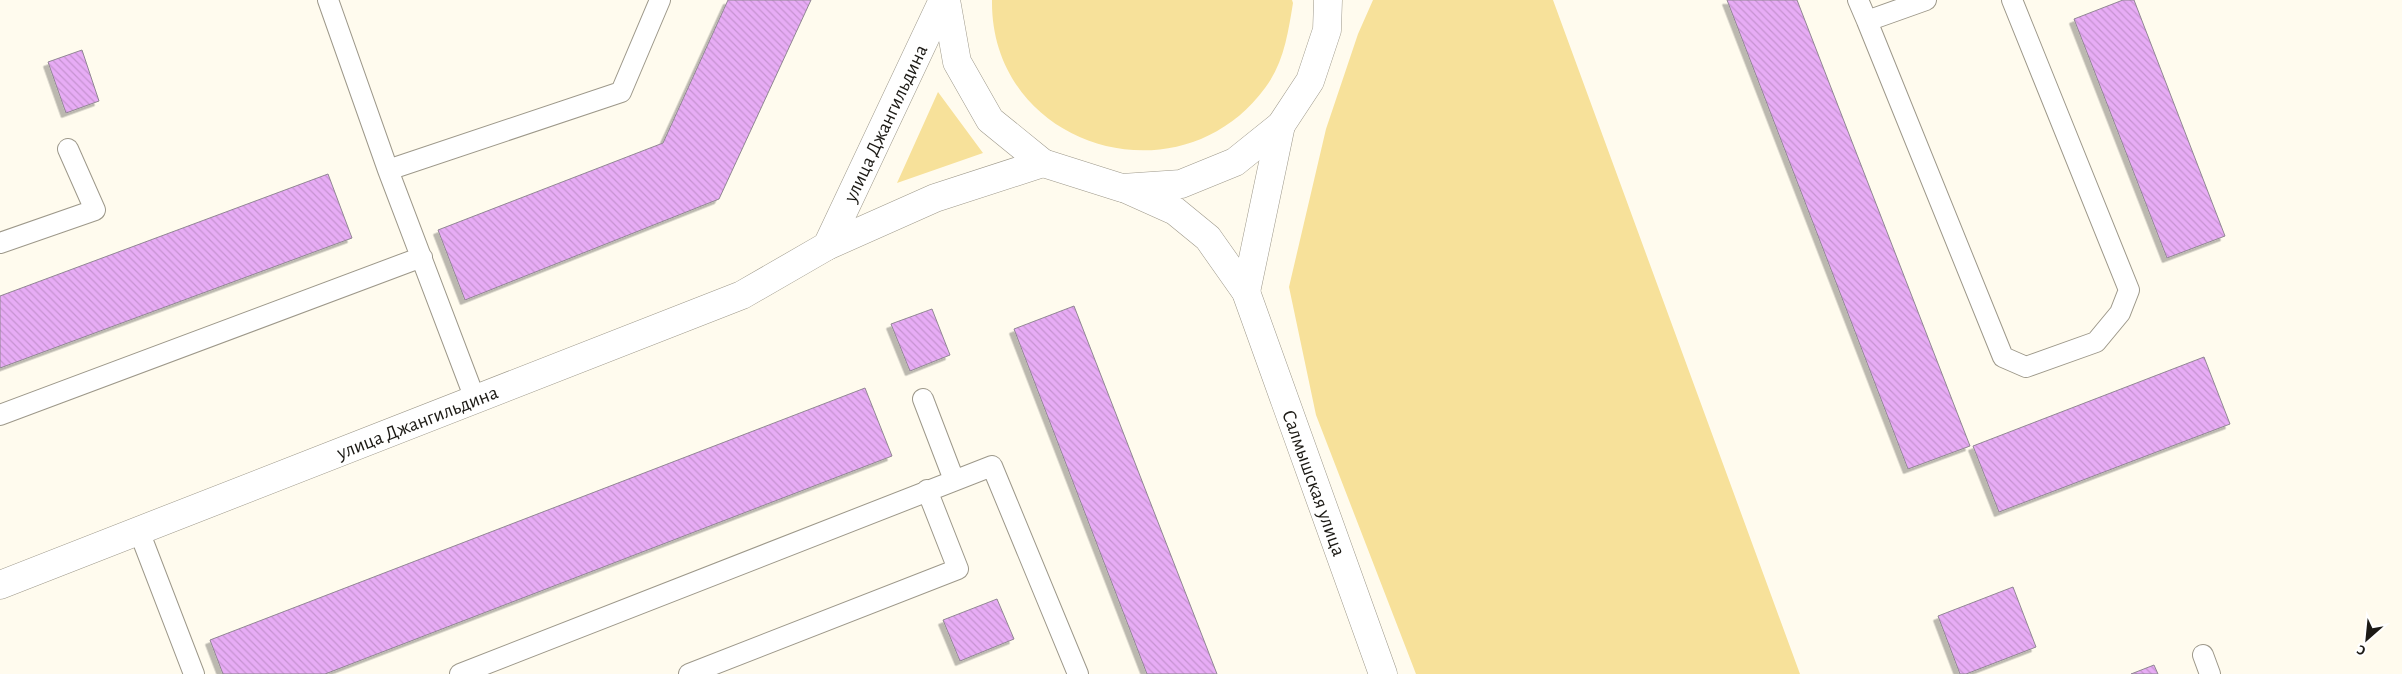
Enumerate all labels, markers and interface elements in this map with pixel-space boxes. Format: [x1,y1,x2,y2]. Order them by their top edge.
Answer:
street label: улица Джангильдина [840,42,931,206]
street label: улица Джангильдина [333,382,501,464]
street label: Салмышская улица [1278,407,1349,559]
north arrow [2342,614,2392,664]
text: С [2355,642,2368,658]

